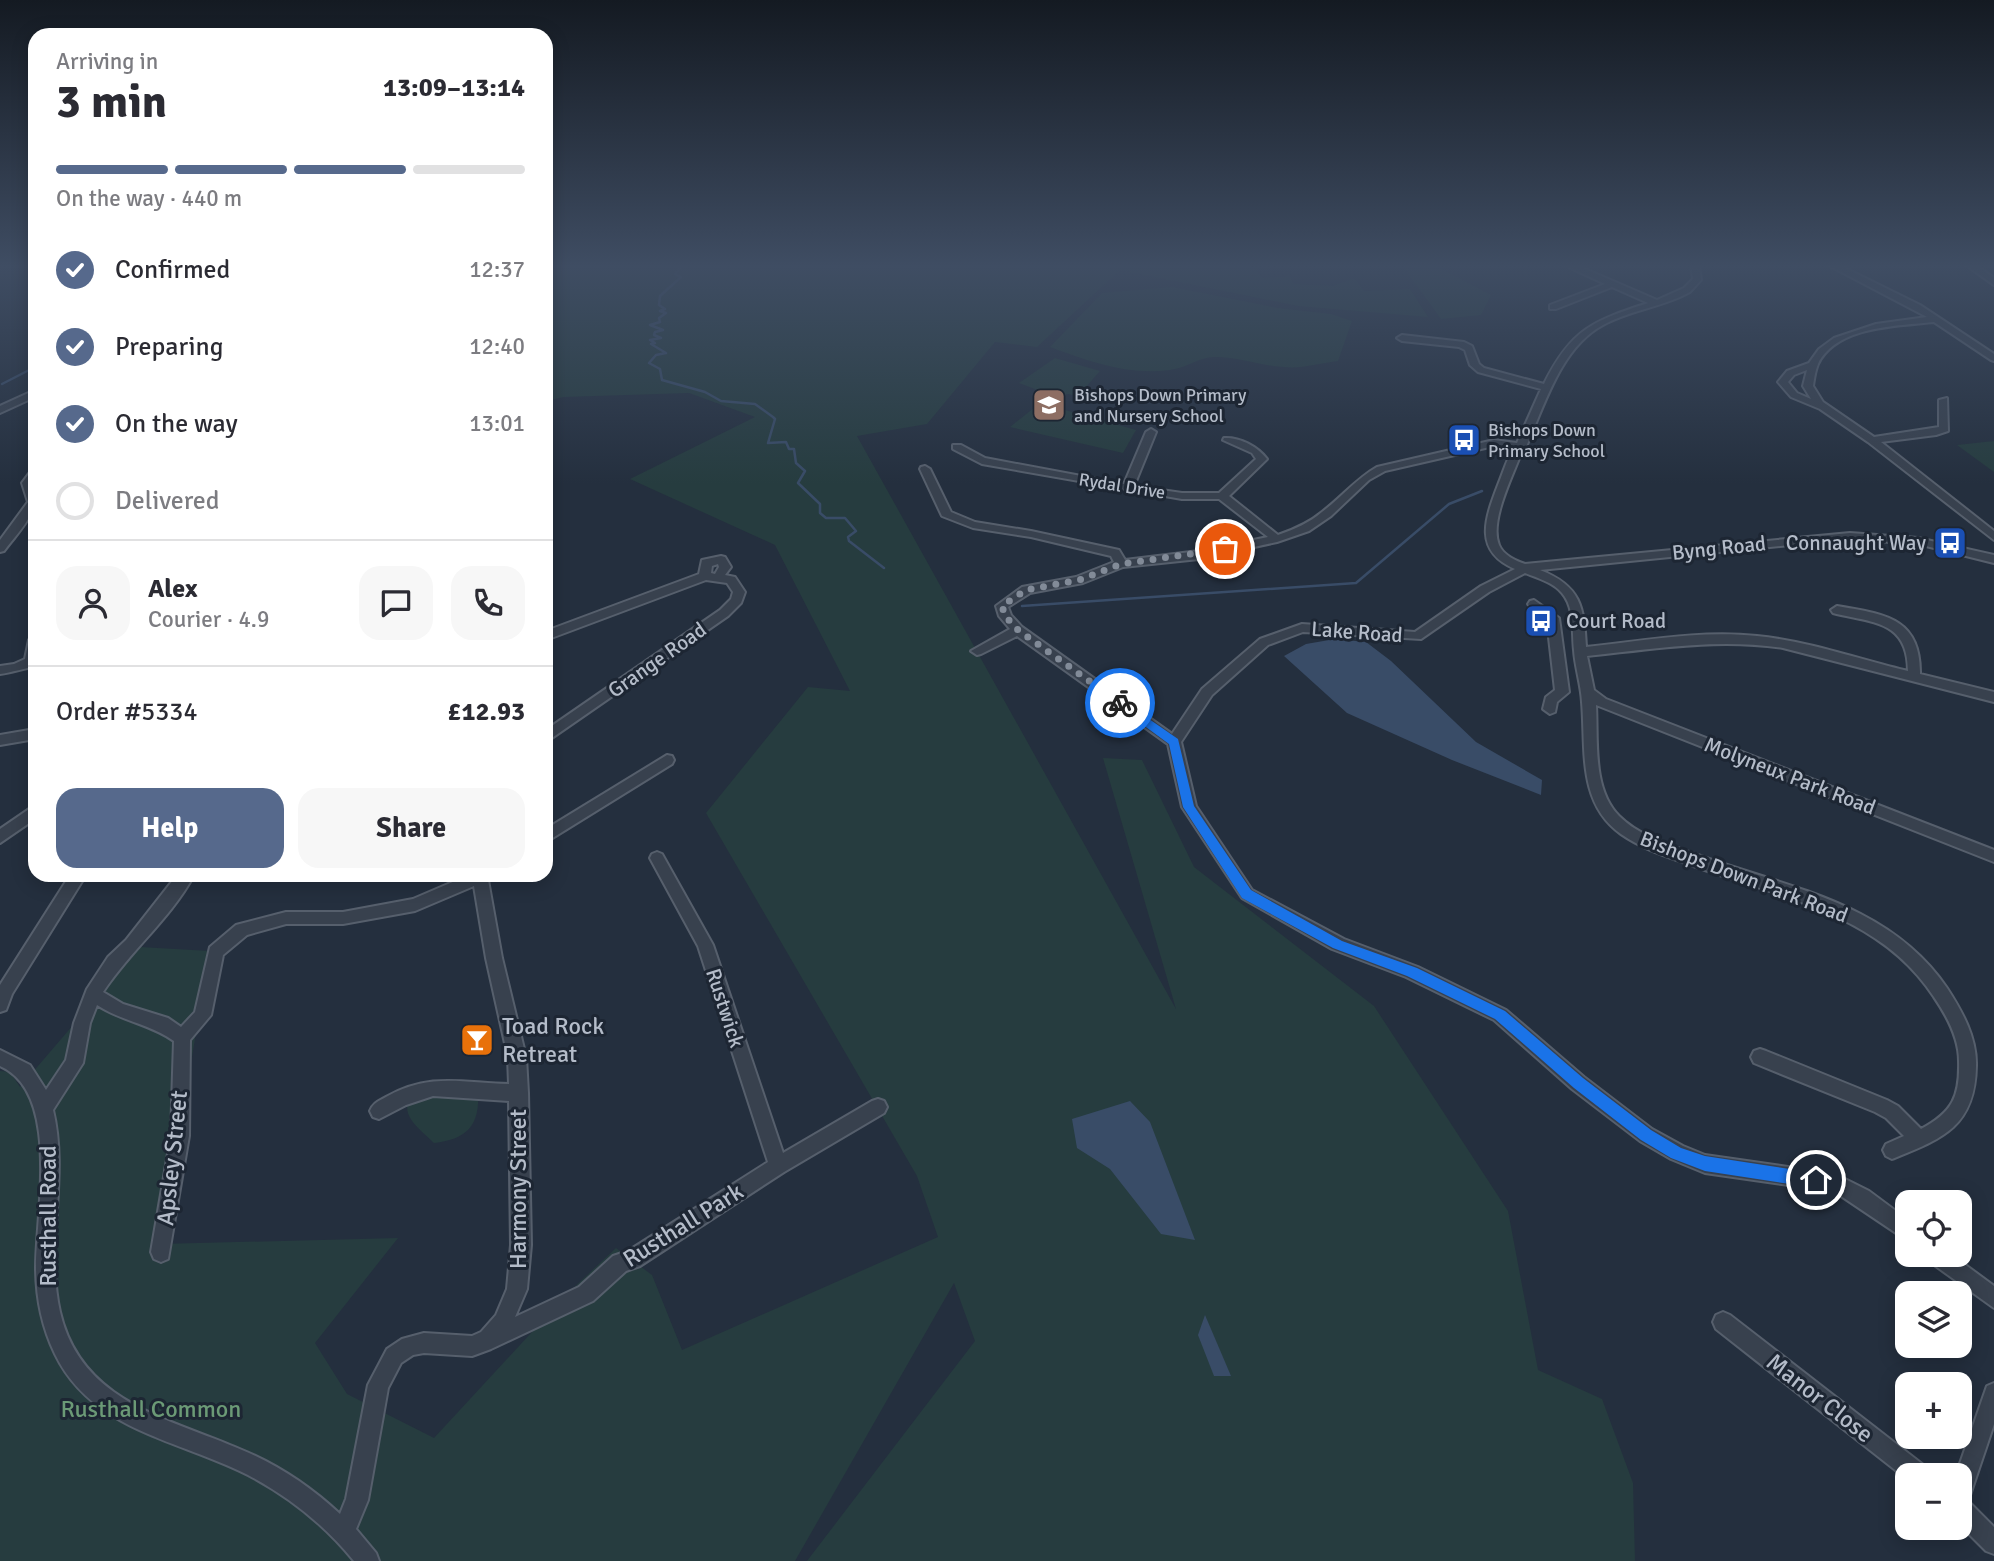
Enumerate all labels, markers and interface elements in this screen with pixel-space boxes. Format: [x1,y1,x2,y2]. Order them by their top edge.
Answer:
text: Arriving in [56,47,158,76]
text: 13:09–13:14 [383,72,525,104]
text: 3 min [56,74,167,130]
text: On the way · 440 m [56,184,242,213]
icon: check [56,251,94,289]
text: Confirmed [115,254,230,286]
text: 12:37 [469,255,525,284]
icon: check [56,328,94,366]
text: Preparing [115,331,223,363]
text: 12:40 [469,332,525,361]
place label: Bishops Down Primary and Nursery School [1074,384,1247,427]
school or university icon: Bishops Down Primary and Nursery School [1030,386,1068,424]
icon: check [56,405,94,443]
text: On the way [115,408,238,440]
text: 13:01 [469,409,525,438]
place label: Bishops Down Primary School [1488,419,1605,462]
bus stop icon: Bishops Down Primary School [1445,421,1483,459]
street label: Rydal Drive [1077,468,1167,504]
text: Delivered [115,485,220,517]
pin [1195,519,1255,579]
bus stop icon: Connaught Way [1931,524,1969,562]
icon: bag [1206,530,1244,568]
street label: Byng Road [1671,530,1767,566]
place label: Connaught Way [1786,530,1926,556]
button: person [56,566,130,640]
button: chat [359,566,433,640]
button: phone [451,566,525,640]
text: Alex [148,573,198,605]
bus stop icon: Court Road [1522,602,1560,640]
text: Courier · 4.9 [148,605,269,634]
place label: Court Road [1566,608,1666,634]
street label: Lake Road [1310,616,1404,648]
street label: Grange Road [603,617,711,703]
courier [1085,668,1155,738]
icon: bike [1101,684,1139,722]
text: Order #5334 [56,696,197,728]
text: £12.93 [447,696,525,728]
street label: Molyneux Park Road [1701,731,1879,821]
button: Help [56,788,284,868]
button: Share [298,788,525,868]
street label: Bishops Down Park Road [1636,825,1852,929]
street label: Rustwick [700,965,750,1051]
place label: Toad Rock Retreat [502,1011,604,1069]
bar icon: Toad Rock Retreat [458,1021,496,1059]
street label: Apsley Street [150,1089,194,1227]
street label: Harmony Street [503,1109,533,1269]
street label: Rusthall Road [33,1145,63,1287]
pin [1786,1150,1846,1210]
icon: home [1797,1161,1835,1199]
street label: Rusthall Park [617,1176,749,1274]
map controls [1895,1190,1972,1540]
button: locate [1895,1190,1972,1267]
button: layers [1895,1281,1972,1358]
street label: Manor Close [1761,1347,1879,1449]
button: + [1895,1372,1972,1449]
park label: Rusthall Common [61,1394,241,1424]
button: − [1895,1463,1972,1540]

